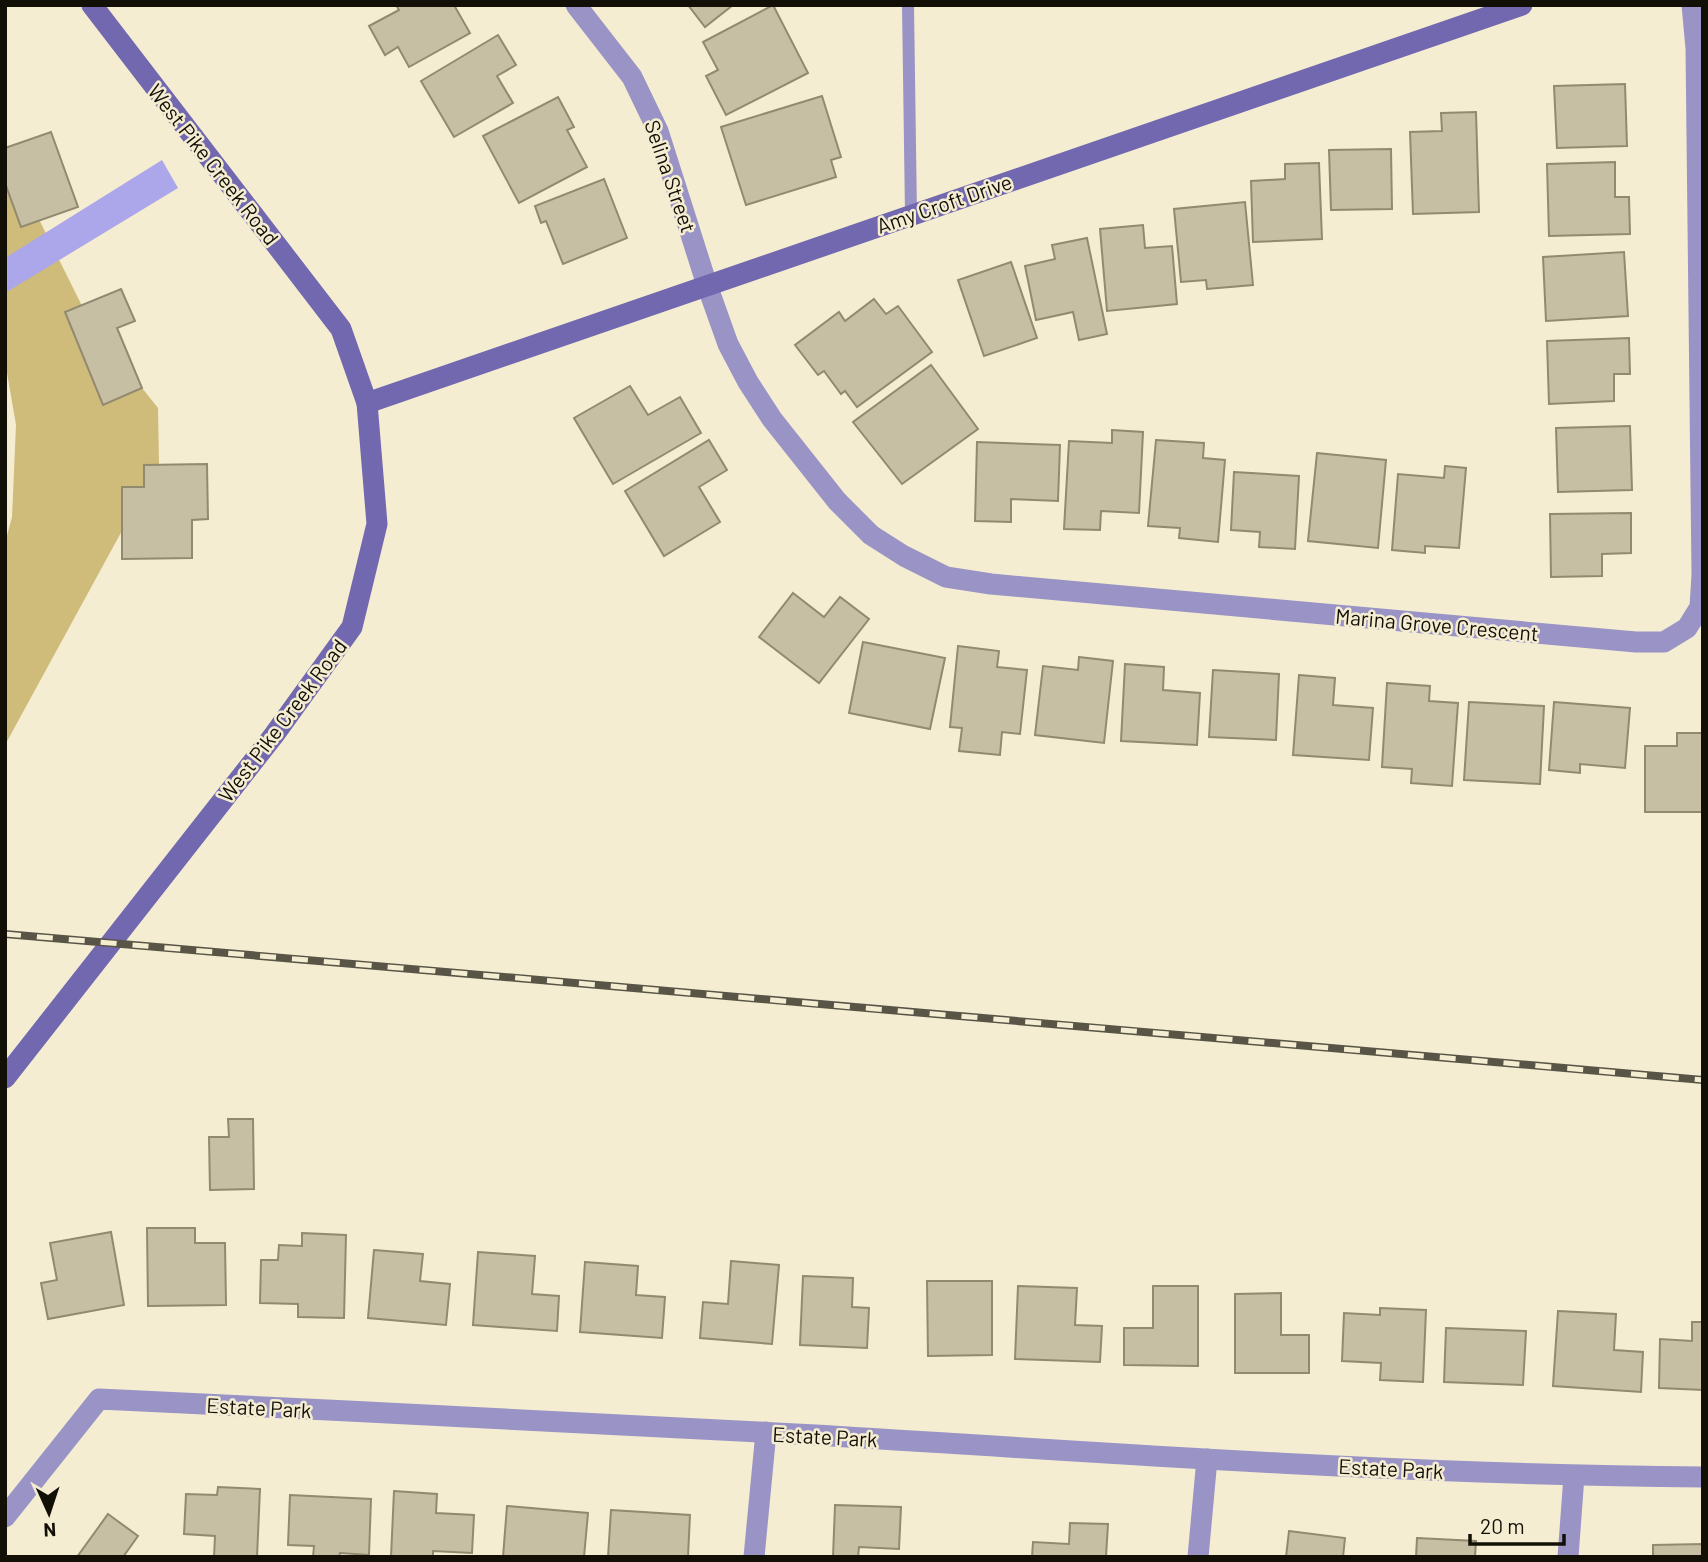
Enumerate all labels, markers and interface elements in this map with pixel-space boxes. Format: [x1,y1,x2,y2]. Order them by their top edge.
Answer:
street label: West Pike Creek Road [143,79,285,249]
street label: Selina Street [640,117,702,235]
street label: Amy Croft Drive [873,168,1015,238]
street label: Marina Grove Crescent [1334,603,1540,645]
street label: West Pike Creek Road [213,634,351,806]
street label: Estate Park [206,1392,312,1422]
street label: Estate Park [772,1421,878,1451]
street label: Estate Park [1338,1453,1444,1483]
north arrow [14,1478,84,1548]
scale bar [1470,1502,1564,1546]
text: 20 m [1480,1513,1525,1538]
text: N [43,1519,57,1542]

